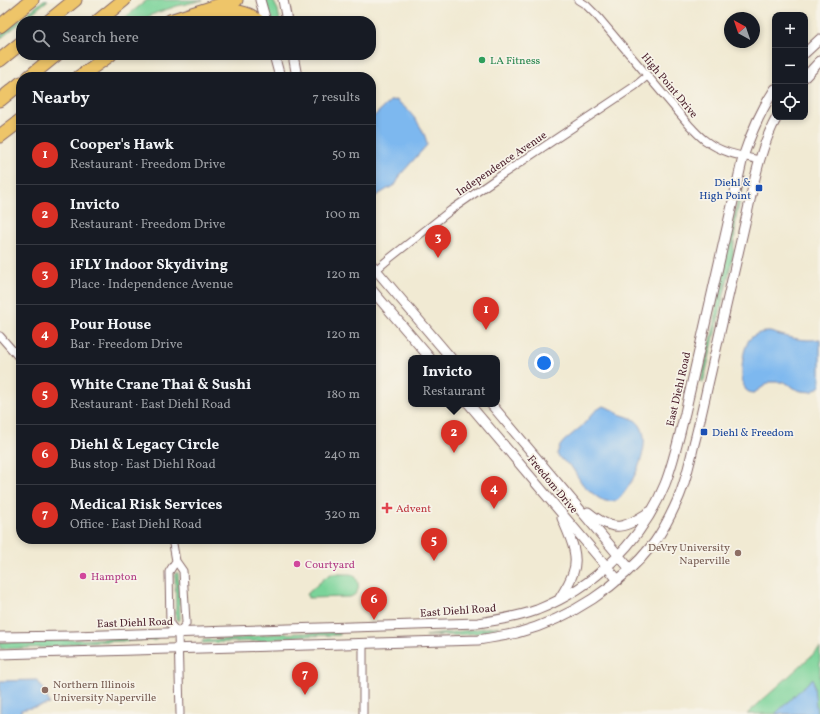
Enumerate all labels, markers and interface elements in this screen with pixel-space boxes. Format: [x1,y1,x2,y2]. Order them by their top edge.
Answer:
north arrow [724,12,760,48]
map controls [772,12,808,120]
button: + [772,12,808,48]
search box [16,16,376,60]
icon: search [30,27,52,49]
text: Search here [62,28,139,49]
button: − [772,48,808,84]
street label: High Point Drive [637,50,701,122]
place label: LA Fitness [490,54,541,69]
marker: LA Fitness [477,55,487,65]
button: locate [772,84,808,120]
text: Nearby [32,87,90,110]
text: 7 results [313,89,360,107]
street label: Independence Avenue [454,128,550,200]
text: Cooper's Hawk [70,135,174,156]
text: 1 [42,146,48,164]
text: 50 m [332,146,360,164]
text: Restaurant · Freedom Drive [70,156,226,174]
place label: Diehl & High Point [699,176,751,204]
marker: Diehl & High Point [754,183,764,193]
text: Invicto [70,195,120,216]
text: 2 [42,206,48,224]
text: 100 m [325,206,360,224]
text: Restaurant · Freedom Drive [70,216,226,234]
pin: 3 [425,225,451,258]
text: iFLY Indoor Skydiving [70,255,228,276]
text: 3 [42,266,48,284]
text: 120 m [326,266,360,284]
text: Place · Independence Avenue [70,276,233,294]
pin: 1 [473,297,499,330]
text: Pour House [70,315,151,336]
text: 4 [41,326,49,344]
text: 120 m [326,326,360,344]
text: Bar · Freedom Drive [70,336,183,354]
street label: East Diehl Road [664,350,695,428]
your location [534,353,554,373]
popup [408,355,500,407]
text: Invicto [423,362,472,383]
text: White Crane Thai & Sushi [70,375,251,396]
text: Restaurant [423,383,485,401]
text: 5 [42,386,48,404]
text: 180 m [326,386,360,404]
text: Restaurant · East Diehl Road [70,396,231,414]
pin: 2 [441,420,467,453]
place label: Diehl & Freedom [712,426,794,441]
marker: Diehl & Freedom [699,427,709,437]
text: Diehl & Legacy Circle [70,435,219,456]
text: 6 [41,446,49,464]
text: 240 m [324,446,360,464]
street label: Freedom Drive [523,453,581,517]
text: Bus stop · East Diehl Road [70,456,216,474]
pin: 4 [481,476,507,509]
text: Medical Risk Services [70,495,222,516]
marker: Advent [381,502,393,514]
place label: Advent [396,502,431,517]
text: 7 [42,506,48,524]
text: 320 m [325,506,360,524]
text: Office · East Diehl Road [70,516,202,534]
pin: 5 [421,528,447,561]
place label: DeVry University Naperville [648,541,730,569]
marker: DeVry University Naperville [733,548,743,558]
place label: Courtyard [305,558,355,573]
marker: Courtyard [292,559,302,569]
place label: Hampton [91,570,137,585]
marker: Hampton [78,571,88,581]
pin: 6 [361,587,387,620]
street label: East Diehl Road [420,601,497,622]
street label: East Diehl Road [97,615,173,632]
pin: 7 [292,662,318,695]
place label: Northern Illinois University Naperville [53,678,156,706]
marker: Northern Illinois University Naperville [40,685,50,695]

